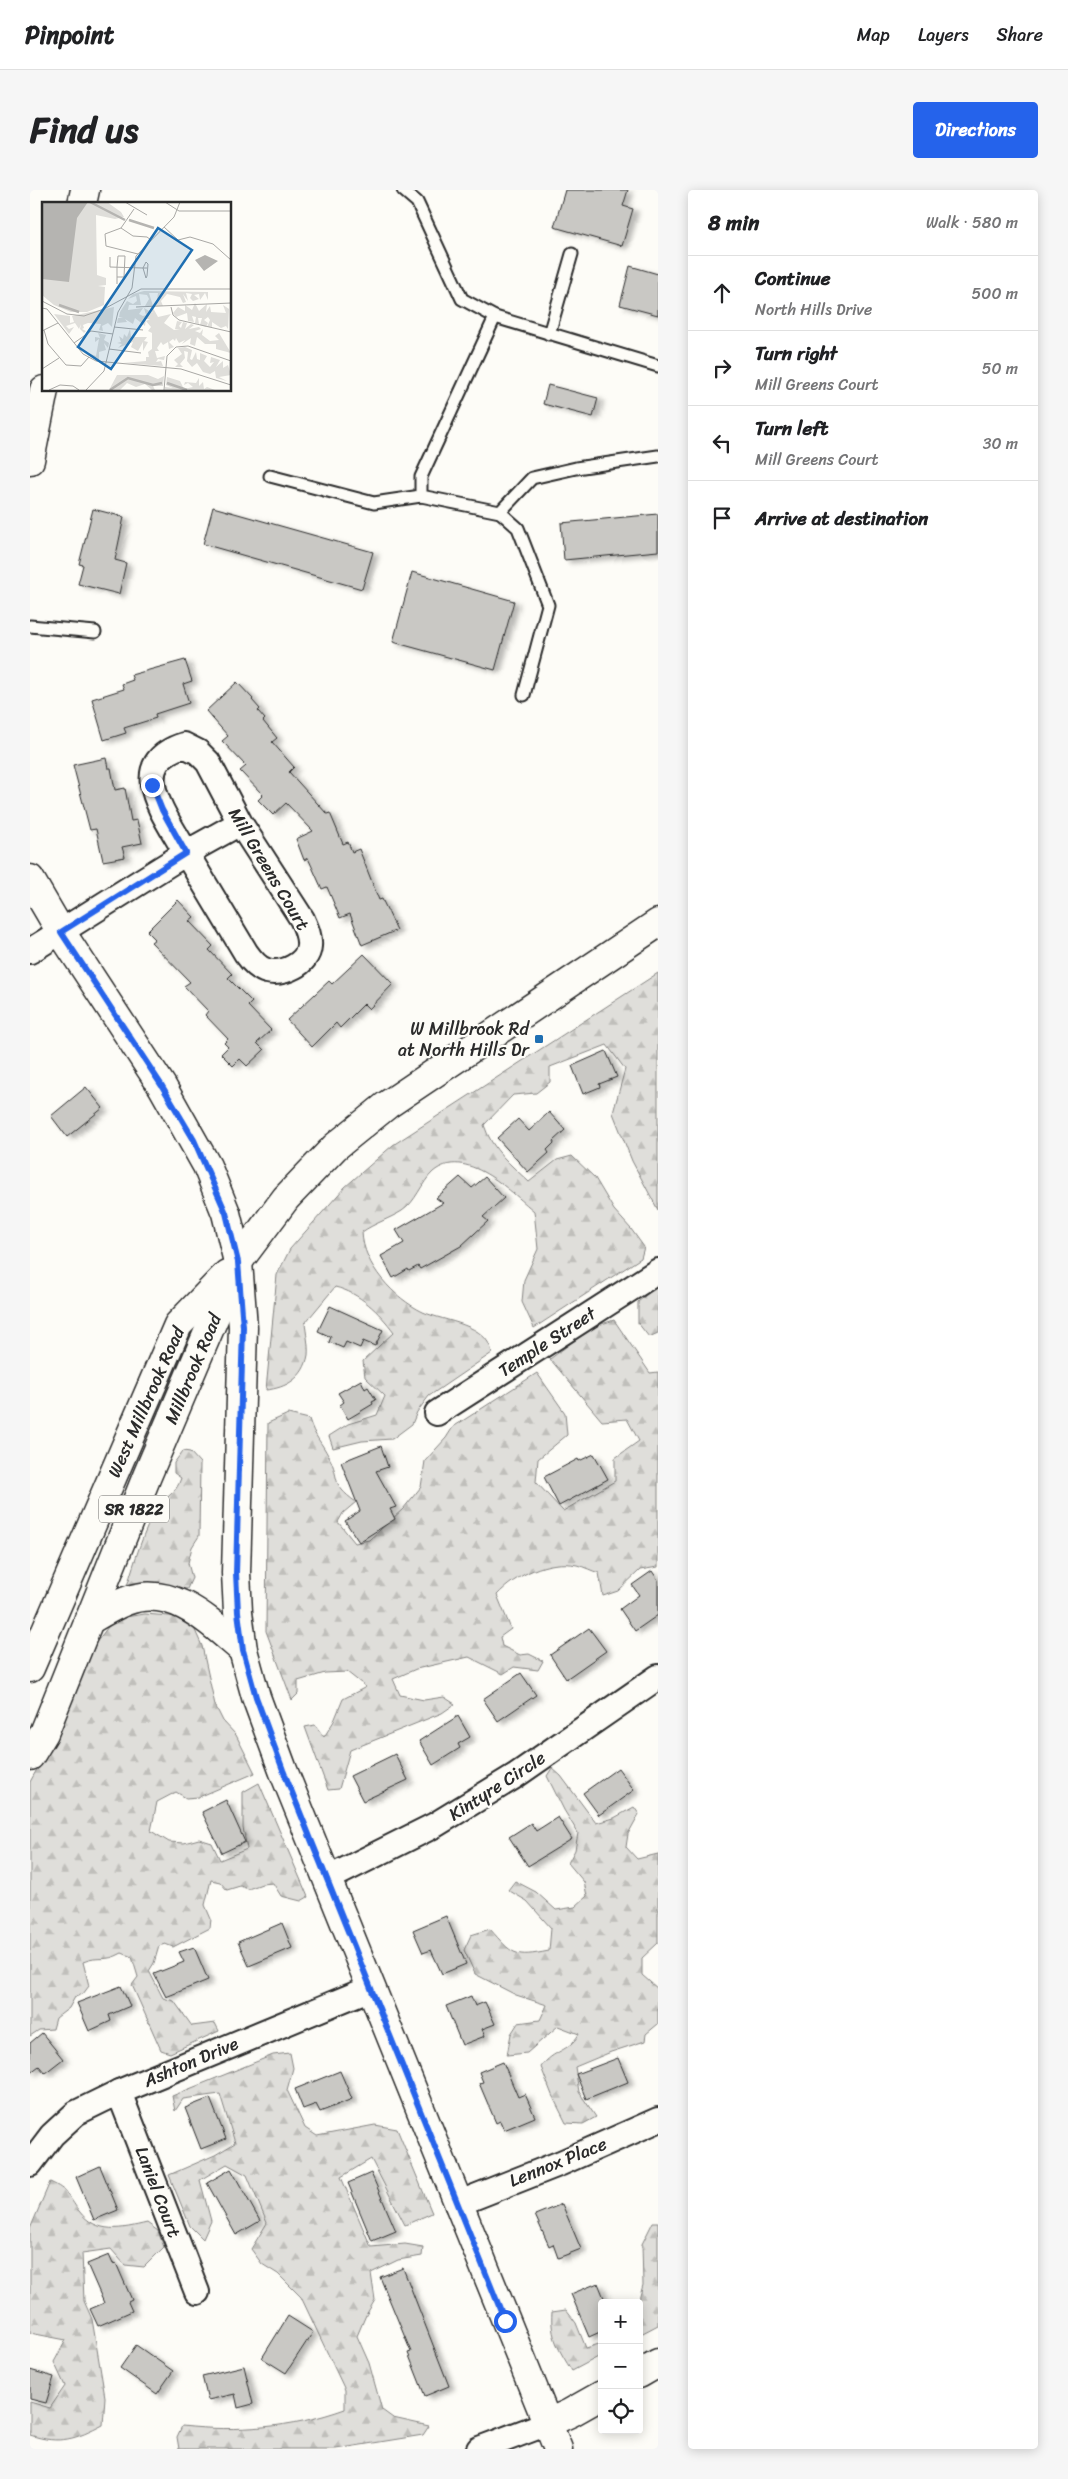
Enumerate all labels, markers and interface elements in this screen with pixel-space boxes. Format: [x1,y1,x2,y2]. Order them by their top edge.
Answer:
text: Pinpoint [25,14,114,56]
text: Map [857,19,890,51]
text: Layers [918,19,969,51]
text: Share [997,19,1043,51]
text: Find us [30,99,138,161]
button: Directions [913,102,1038,158]
inset map [42,202,231,391]
text: 8 min [708,204,759,242]
text: Walk · 580 m [926,208,1018,237]
text: Continue [755,262,831,295]
icon: ahead [708,279,736,307]
text: 500 m [972,279,1018,308]
text: North Hills Drive [755,295,872,324]
text: Turn right [755,337,837,370]
icon: right [708,354,736,382]
text: 50 m [982,354,1018,383]
text: Mill Greens Court [755,370,879,399]
text: Turn left [755,412,828,445]
icon: left [708,429,736,457]
text: 30 m [983,429,1018,458]
text: Mill Greens Court [755,445,879,474]
text: Arrive at destination [755,502,928,535]
icon: arrive [708,504,736,532]
route end [141,774,164,797]
street label: Mill Greens Court [219,801,319,937]
place label: W Millbrook Rd at North Hills Dr [398,1013,531,1066]
marker: W Millbrook Rd at North Hills Dr [533,1033,545,1045]
street label: Temple Street [491,1298,603,1386]
street label: Millbrook Road [155,1307,231,1429]
street label: West Millbrook Road [98,1320,194,1483]
road number: SR 1822 [99,1496,169,1522]
street label: Kintyre Circle [442,1742,552,1830]
street label: Ashton Drive [138,2028,244,2097]
street label: Lennox Place [504,2128,612,2196]
street label: Laniel Court [126,2142,190,2243]
map controls [598,2299,643,2434]
button: + [598,2299,643,2344]
route start [494,2310,517,2333]
button: − [598,2344,643,2389]
button: locate [598,2389,643,2434]

